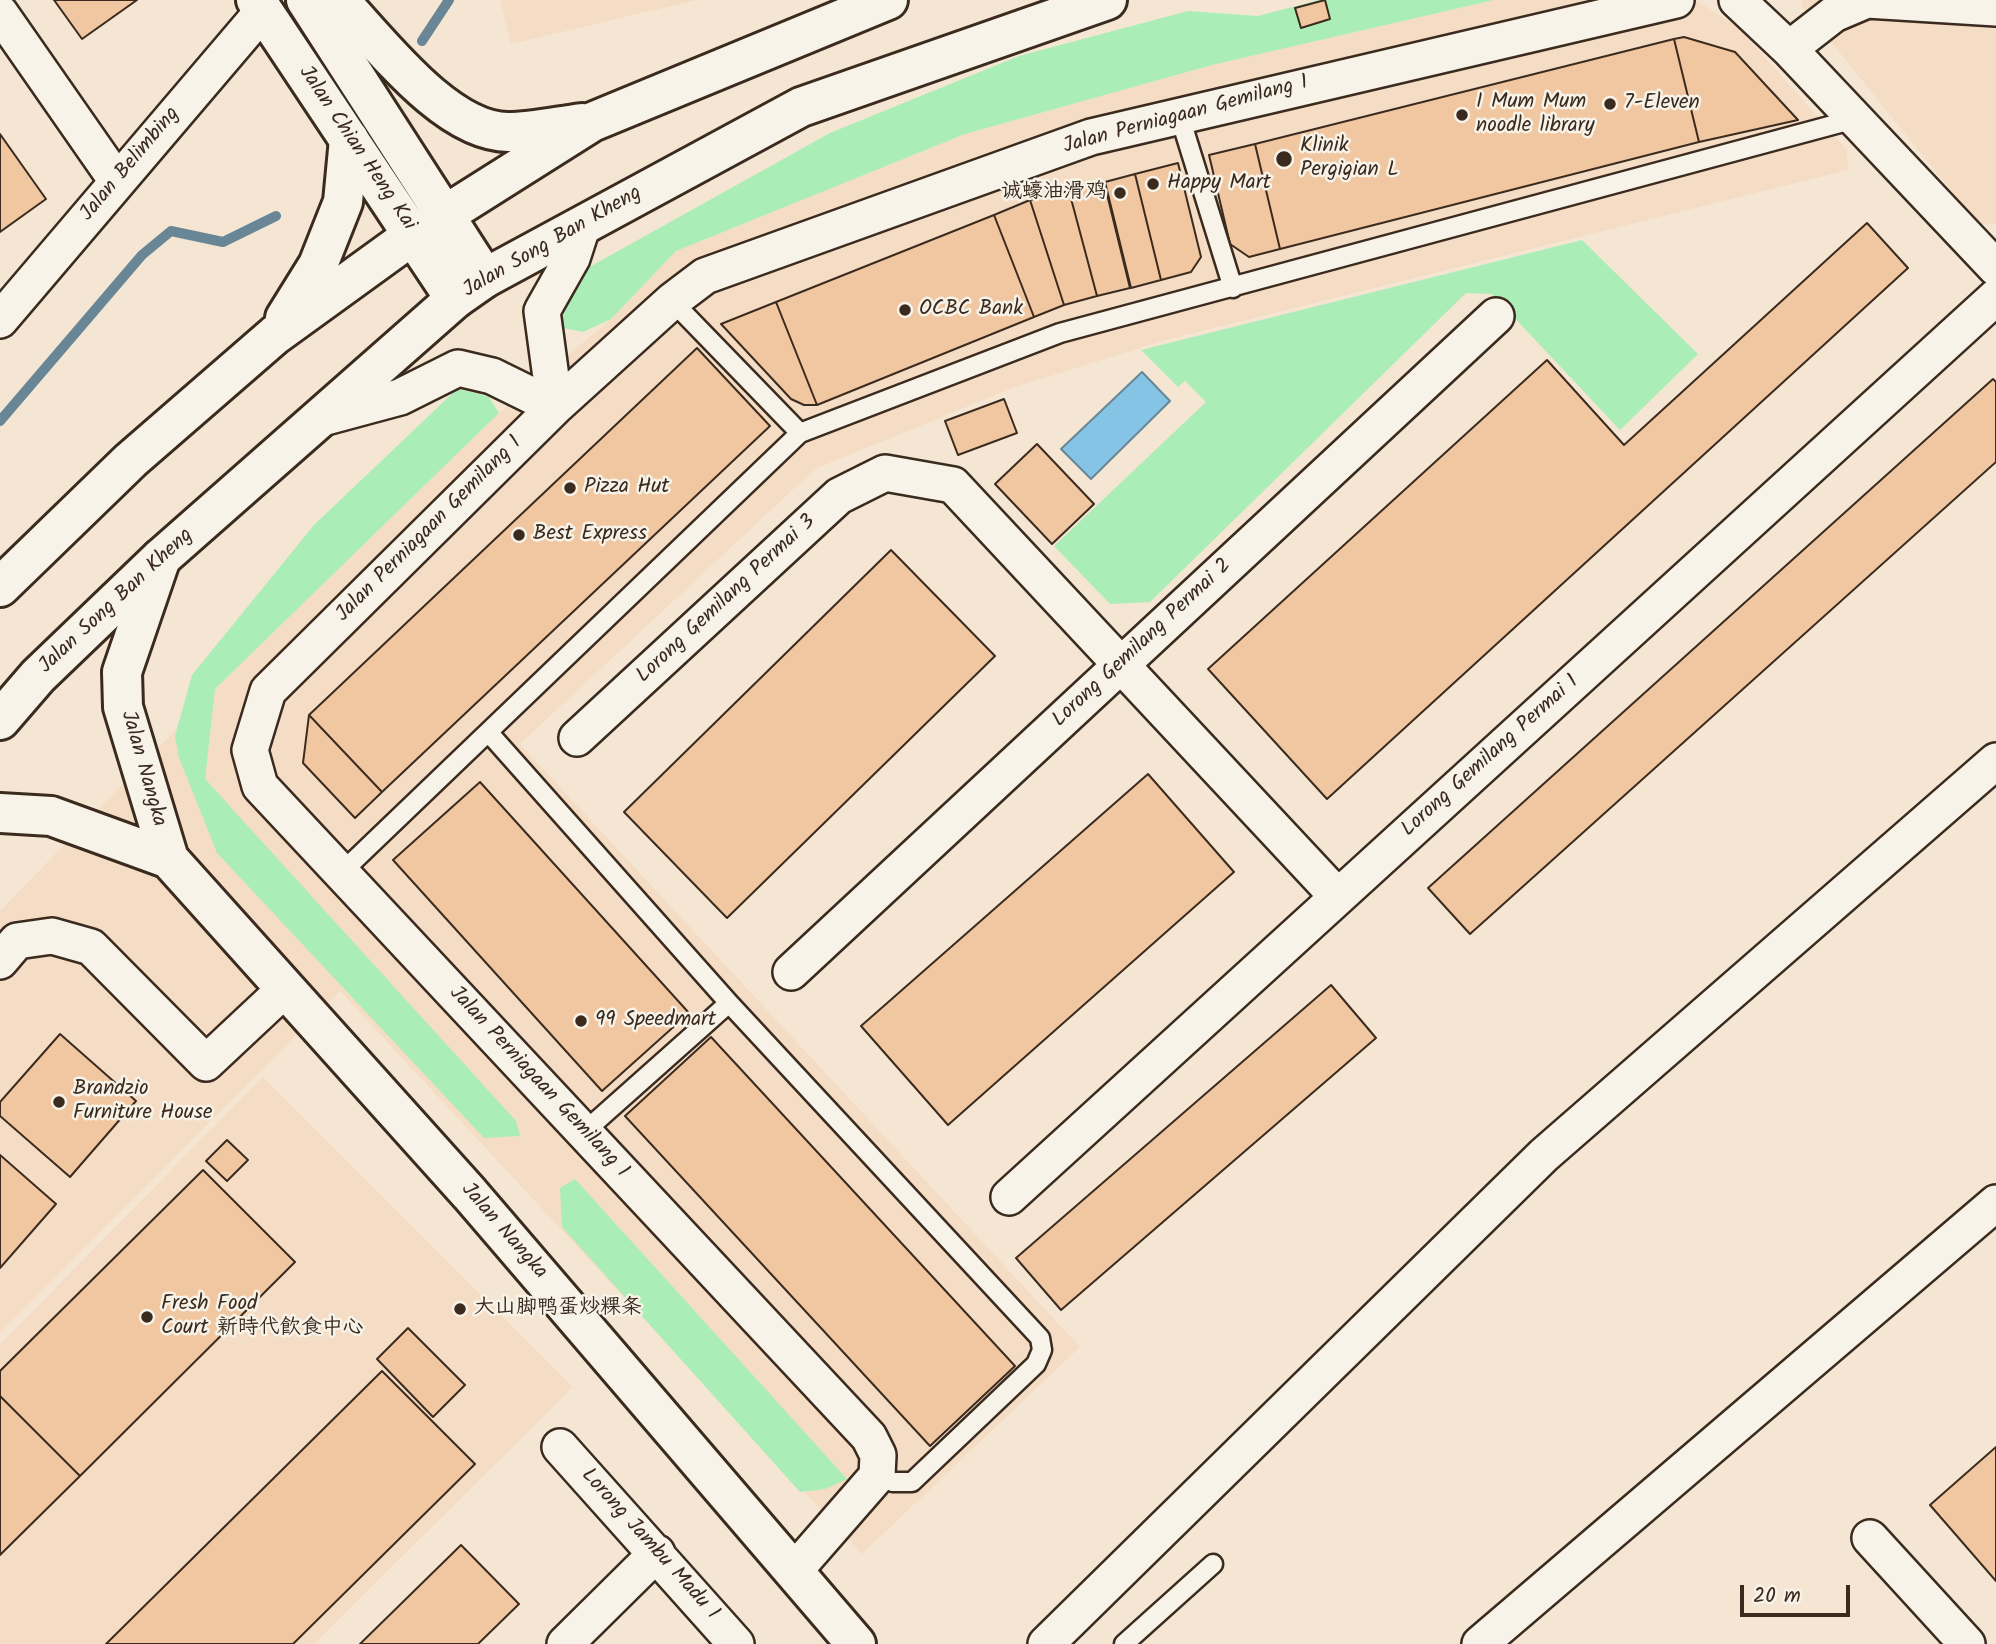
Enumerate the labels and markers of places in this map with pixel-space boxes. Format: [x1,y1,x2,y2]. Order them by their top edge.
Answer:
place label: I Mum Mum noodle library [1476,90,1594,140]
place label: 7-Eleven [1624,91,1700,117]
marker: 7-Eleven [1602,96,1618,112]
marker: I Mum Mum noodle library [1454,107,1470,123]
place label: Klinik Pergigian L [1300,134,1399,184]
marker: Klinik Pergigian L [1274,149,1294,169]
place label: Happy Mart [1167,171,1271,197]
marker: Happy Mart [1145,176,1161,192]
place label: 诚蠔油滑鸡 [1001,180,1106,206]
marker: 诚蠔油滑鸡 [1112,185,1128,201]
place label: OCBC Bank [919,297,1023,323]
marker: OCBC Bank [897,302,913,318]
place label: Pizza Hut [584,475,669,501]
marker: Pizza Hut [562,480,578,496]
place label: Best Express [533,522,647,548]
marker: Best Express [511,527,527,543]
place label: 99 Speedmart [595,1008,716,1034]
marker: 99 Speedmart [573,1013,589,1029]
place label: Brandzio Furniture House [73,1077,212,1127]
marker: Brandzio Furniture House [51,1094,67,1110]
place label: Fresh Food Court 新時代飲食中心 [161,1292,364,1342]
place label: 大山脚鸭蛋炒粿条 [474,1296,642,1322]
marker: 大山脚鸭蛋炒粿条 [452,1301,468,1317]
marker: Fresh Food Court 新時代飲食中心 [139,1309,155,1325]

